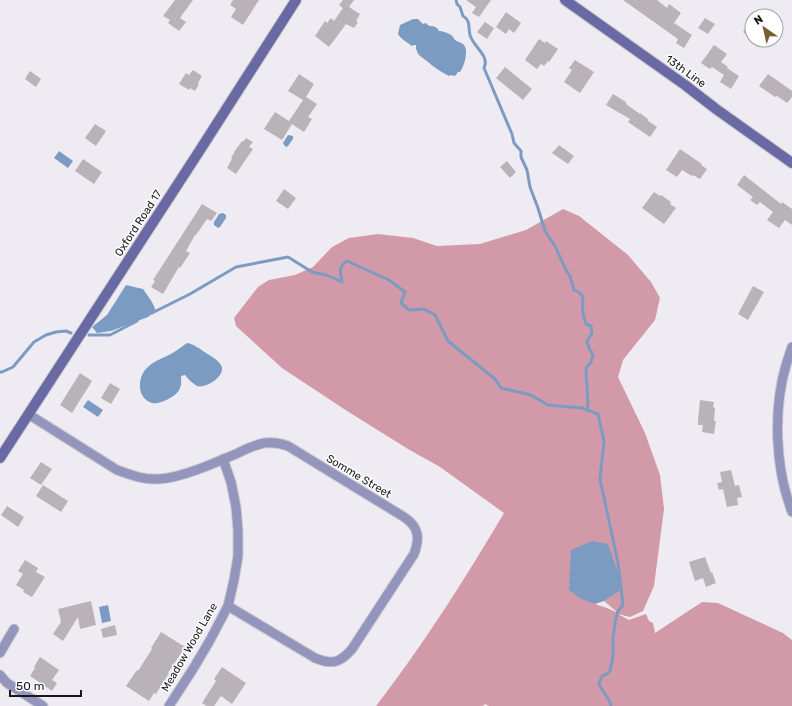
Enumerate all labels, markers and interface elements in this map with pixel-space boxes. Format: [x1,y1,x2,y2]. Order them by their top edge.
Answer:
north arrow [744,8,784,48]
text: N [752,12,766,28]
street label: 13th Line [663,52,708,90]
street label: Oxford Road 17 [112,187,165,259]
street label: Somme Street [324,452,394,501]
street label: Meadow Wood Lane [159,601,220,694]
scale bar [10,672,81,698]
text: 50 m [16,679,44,693]

